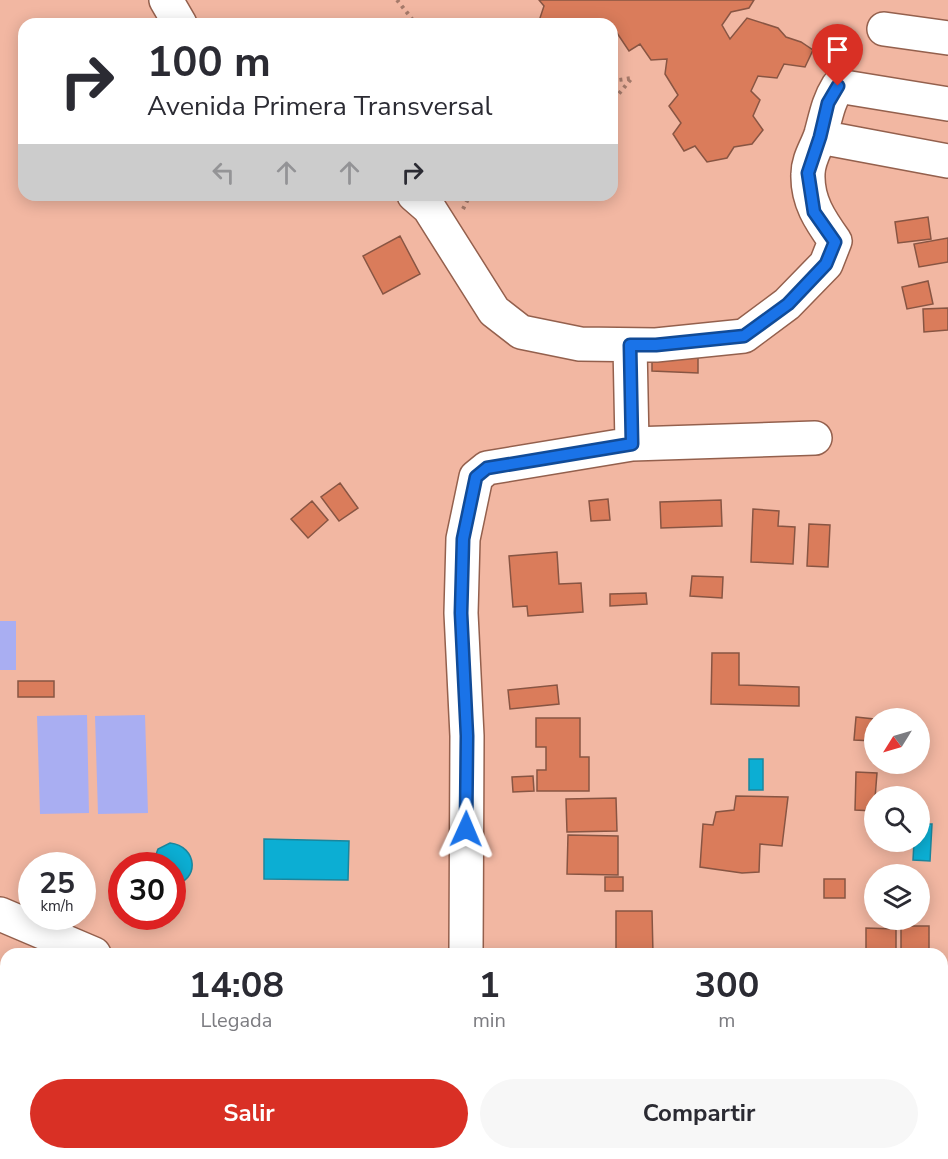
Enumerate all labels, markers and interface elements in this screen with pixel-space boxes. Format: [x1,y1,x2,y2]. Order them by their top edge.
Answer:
pin [812,24,863,86]
icon: arrive [821,33,854,66]
text: 100 m [147,34,271,91]
icon: right [48,42,126,120]
text: Avenida Primera Transversal [147,88,493,125]
icon: left [207,156,240,189]
icon: ahead [270,156,303,189]
icon: ahead [333,156,366,189]
icon: right [396,156,429,189]
north arrow [864,708,930,774]
map controls [864,708,930,930]
button: search [864,786,930,852]
position arrow [434,797,498,861]
speed limit sign: 30 [108,852,186,930]
text: 25 [39,863,75,904]
button: layers [864,864,930,930]
text: km/h [40,896,74,916]
text: 14:08 [189,961,284,1010]
text: 1 [478,961,500,1010]
text: 300 [694,961,759,1010]
text: Llegada [200,1007,272,1034]
text: min [473,1007,506,1034]
text: m [718,1007,735,1034]
button: Salir [30,1079,468,1148]
button: Compartir [480,1079,918,1148]

